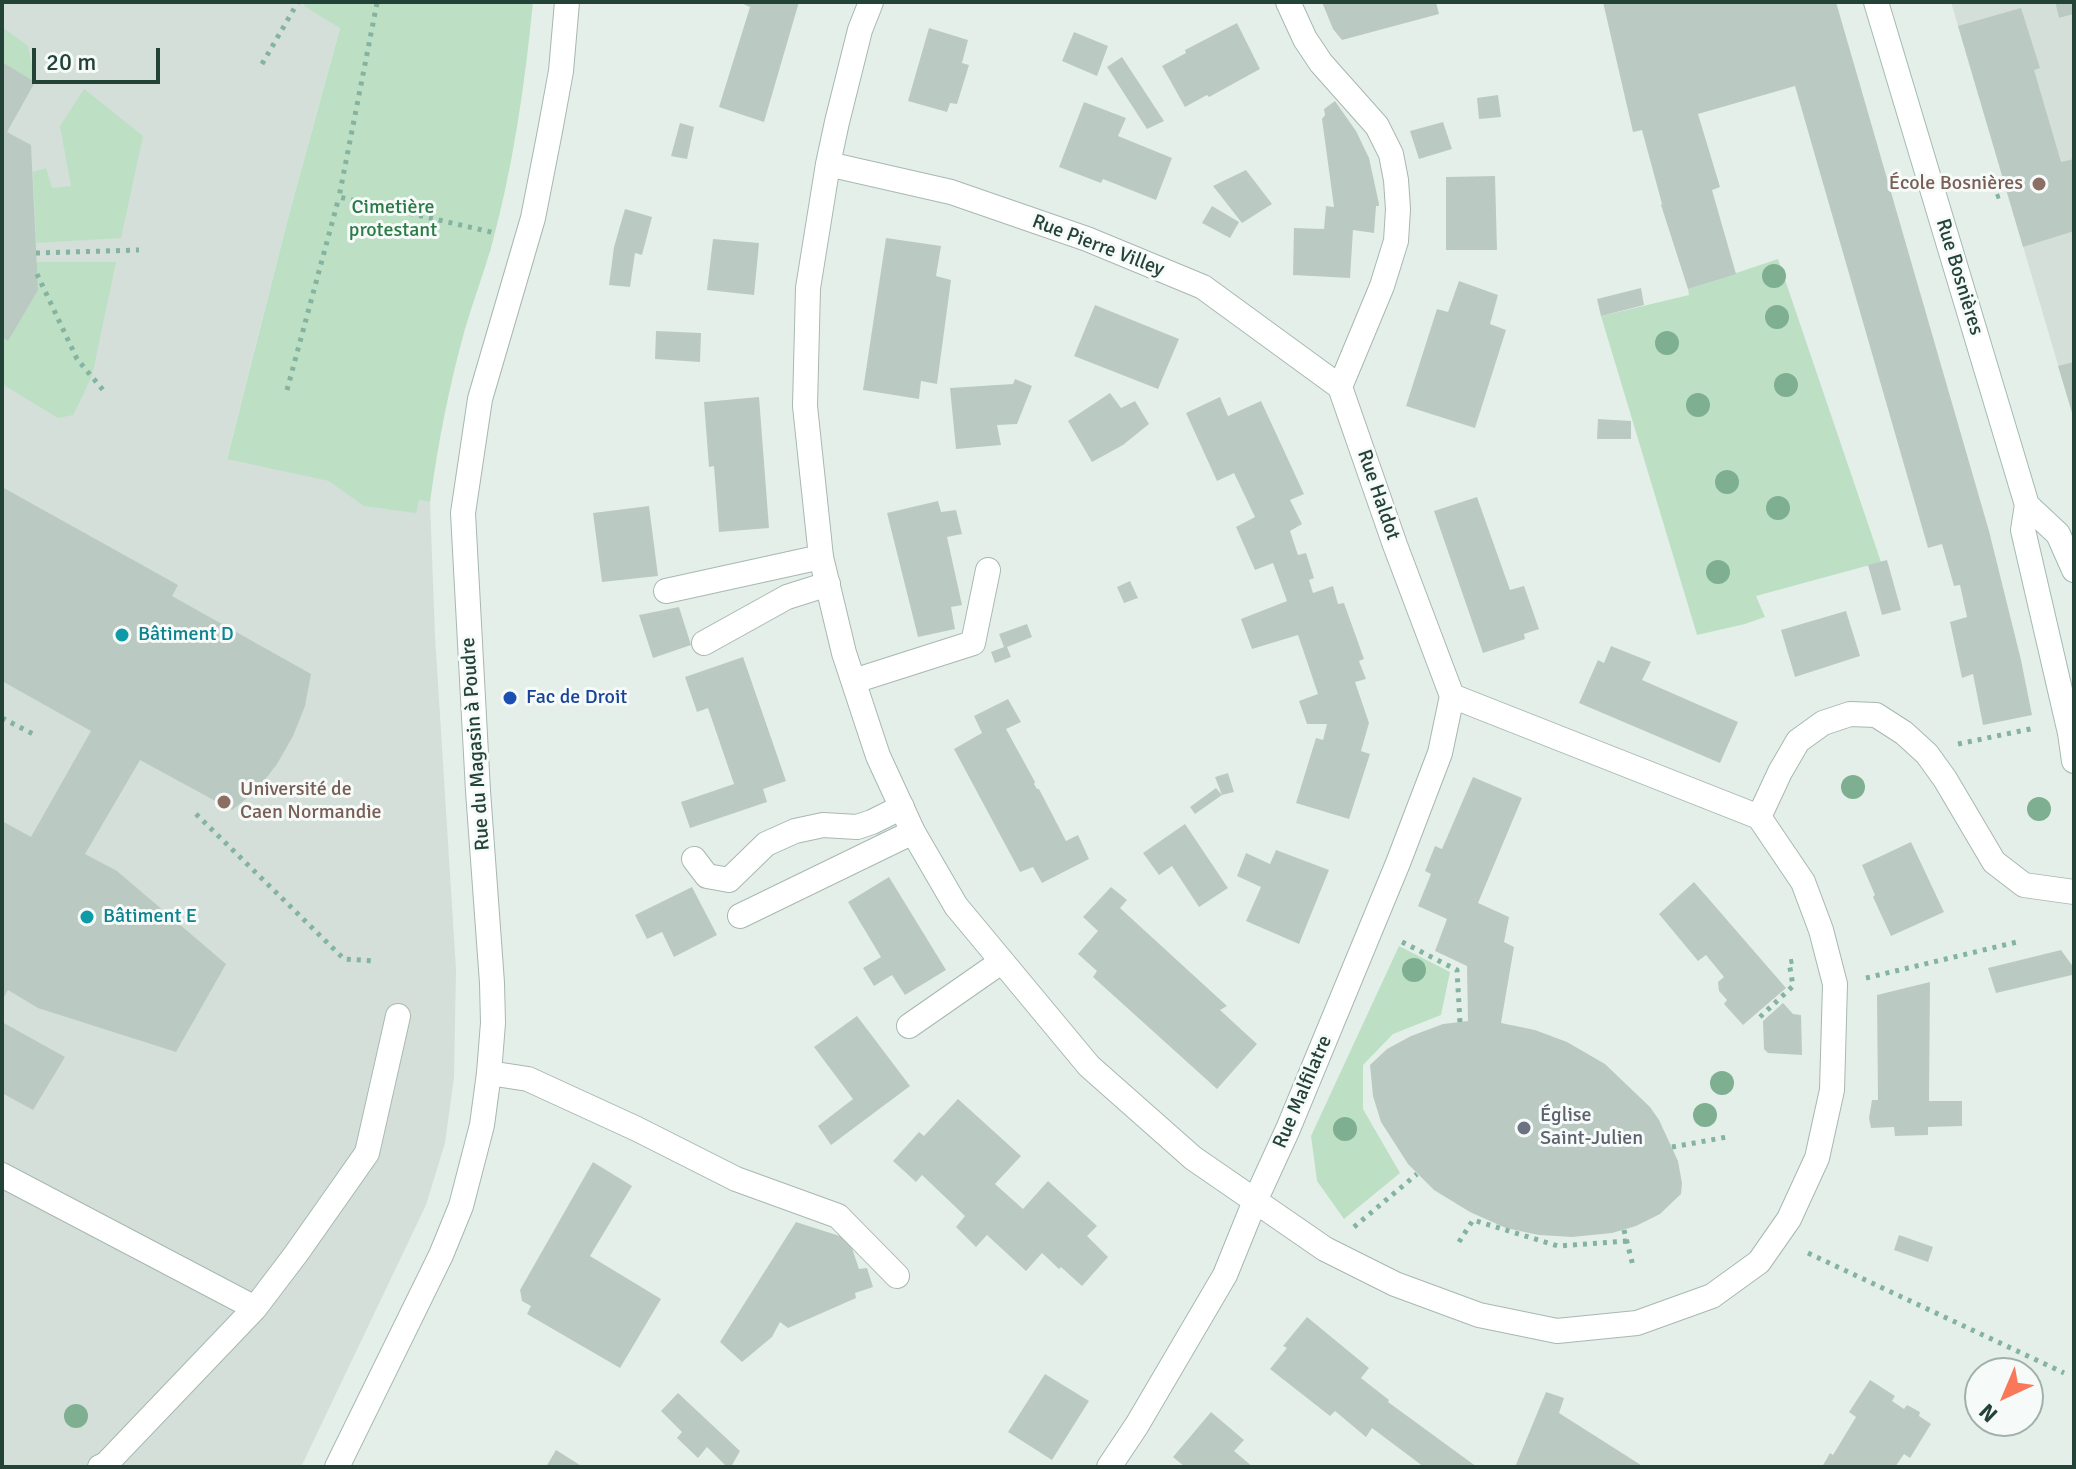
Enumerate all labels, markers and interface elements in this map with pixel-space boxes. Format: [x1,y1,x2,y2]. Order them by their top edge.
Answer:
scale bar [36,32,164,82]
text: 20 m [46,47,96,77]
place label: École Bosnières [1889,172,2023,196]
marker: École Bosnières [2030,175,2048,193]
park label: Cimetière protestant [349,196,437,243]
street label: Rue Pierre Villey [1028,210,1168,282]
street label: Rue Bosnières [1930,216,1988,338]
street label: Rue Haldot [1351,447,1405,543]
place label: Bâtiment D [138,623,234,647]
marker: Bâtiment D [113,626,131,644]
street label: Rue du Magasin à Poudre [457,637,495,851]
place label: Fac de Droit [526,686,627,710]
marker: Fac de Droit [501,689,519,707]
place label: Université de Caen Normandie [240,778,382,825]
marker: Université de Caen Normandie [215,793,233,811]
place label: Bâtiment E [103,905,197,929]
marker: Bâtiment E [78,908,96,926]
street label: Rue Malfilatre [1268,1032,1338,1152]
place label: Église Saint-Julien [1540,1104,1643,1151]
marker: Église Saint-Julien [1515,1119,1533,1137]
north arrow [1964,1357,2044,1437]
text: N [1973,1398,2003,1428]

